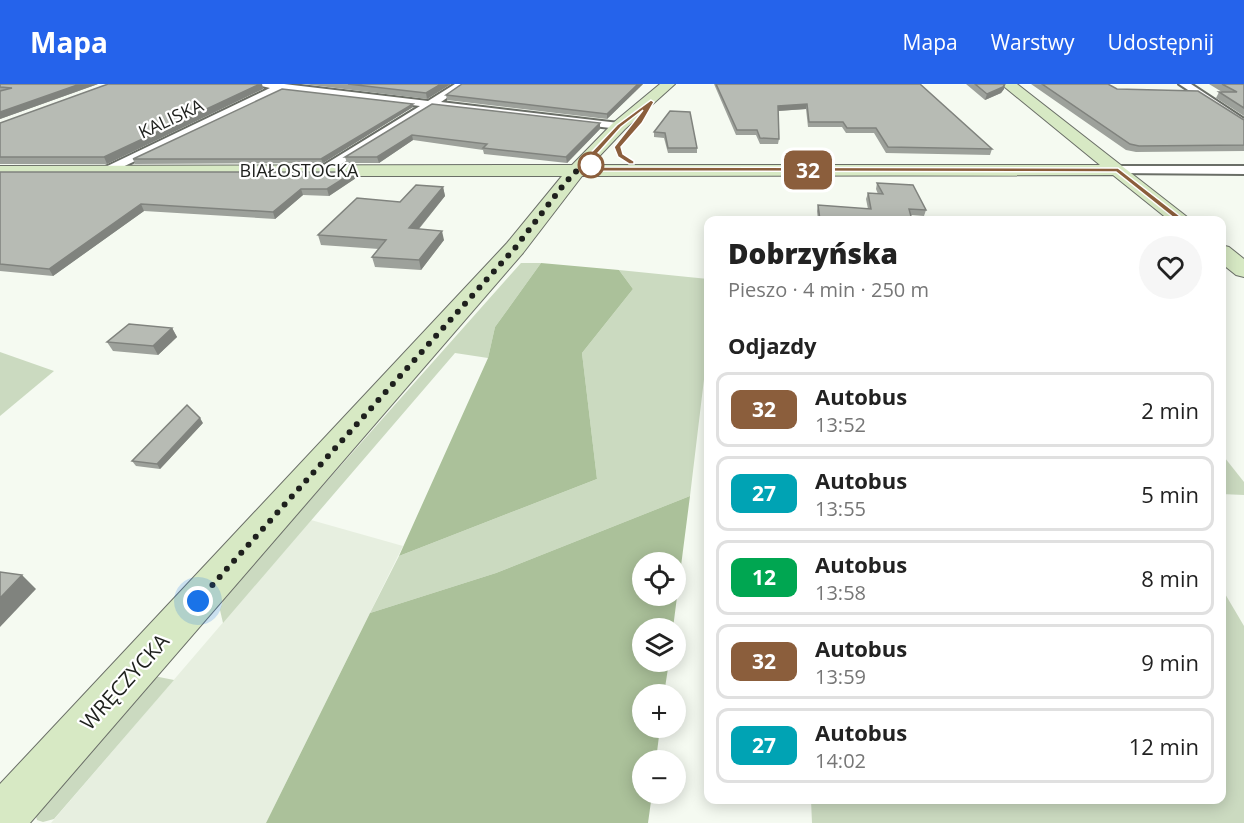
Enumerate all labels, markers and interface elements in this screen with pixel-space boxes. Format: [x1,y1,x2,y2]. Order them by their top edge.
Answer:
text: Mapa [30,23,108,61]
text: Mapa [903,28,958,56]
text: Warstwy [991,28,1075,56]
text: Udostępnij [1108,28,1214,56]
street label: KALISKA [134,92,208,144]
line badge: 32 [781,150,835,190]
unlabelled marker [578,152,604,178]
text: 32 [796,156,820,184]
street label: BIAŁOSTOCKA [240,158,359,182]
text: Dobrzyńska [728,234,898,272]
button: heart [1139,236,1202,299]
text: Pieszo · 4 min · 250 m [728,276,929,303]
text: Odjazdy [728,330,817,360]
text: Autobus [815,381,907,411]
text: 32 [752,395,776,423]
text: 2 min [1141,395,1199,425]
text: 13:52 [815,411,866,438]
text: Autobus [815,465,907,495]
text: 27 [752,479,776,507]
text: 5 min [1141,479,1199,509]
text: 13:55 [815,495,866,522]
text: Autobus [815,549,907,579]
map controls [632,552,686,804]
button: locate [632,552,686,606]
text: 12 [752,563,776,591]
text: 8 min [1141,563,1199,593]
text: 13:58 [815,579,866,606]
your location [183,586,213,616]
button: layers [632,618,686,672]
street label: WRĘCZYCKA [74,627,175,735]
text: Autobus [815,633,907,663]
text: 32 [752,647,776,675]
text: 9 min [1141,647,1199,677]
text: 13:59 [815,663,866,690]
button: + [632,684,686,738]
text: Autobus [815,717,907,747]
text: 27 [752,731,776,759]
text: 12 min [1129,731,1199,761]
text: 14:02 [815,747,866,774]
button: − [632,750,686,804]

